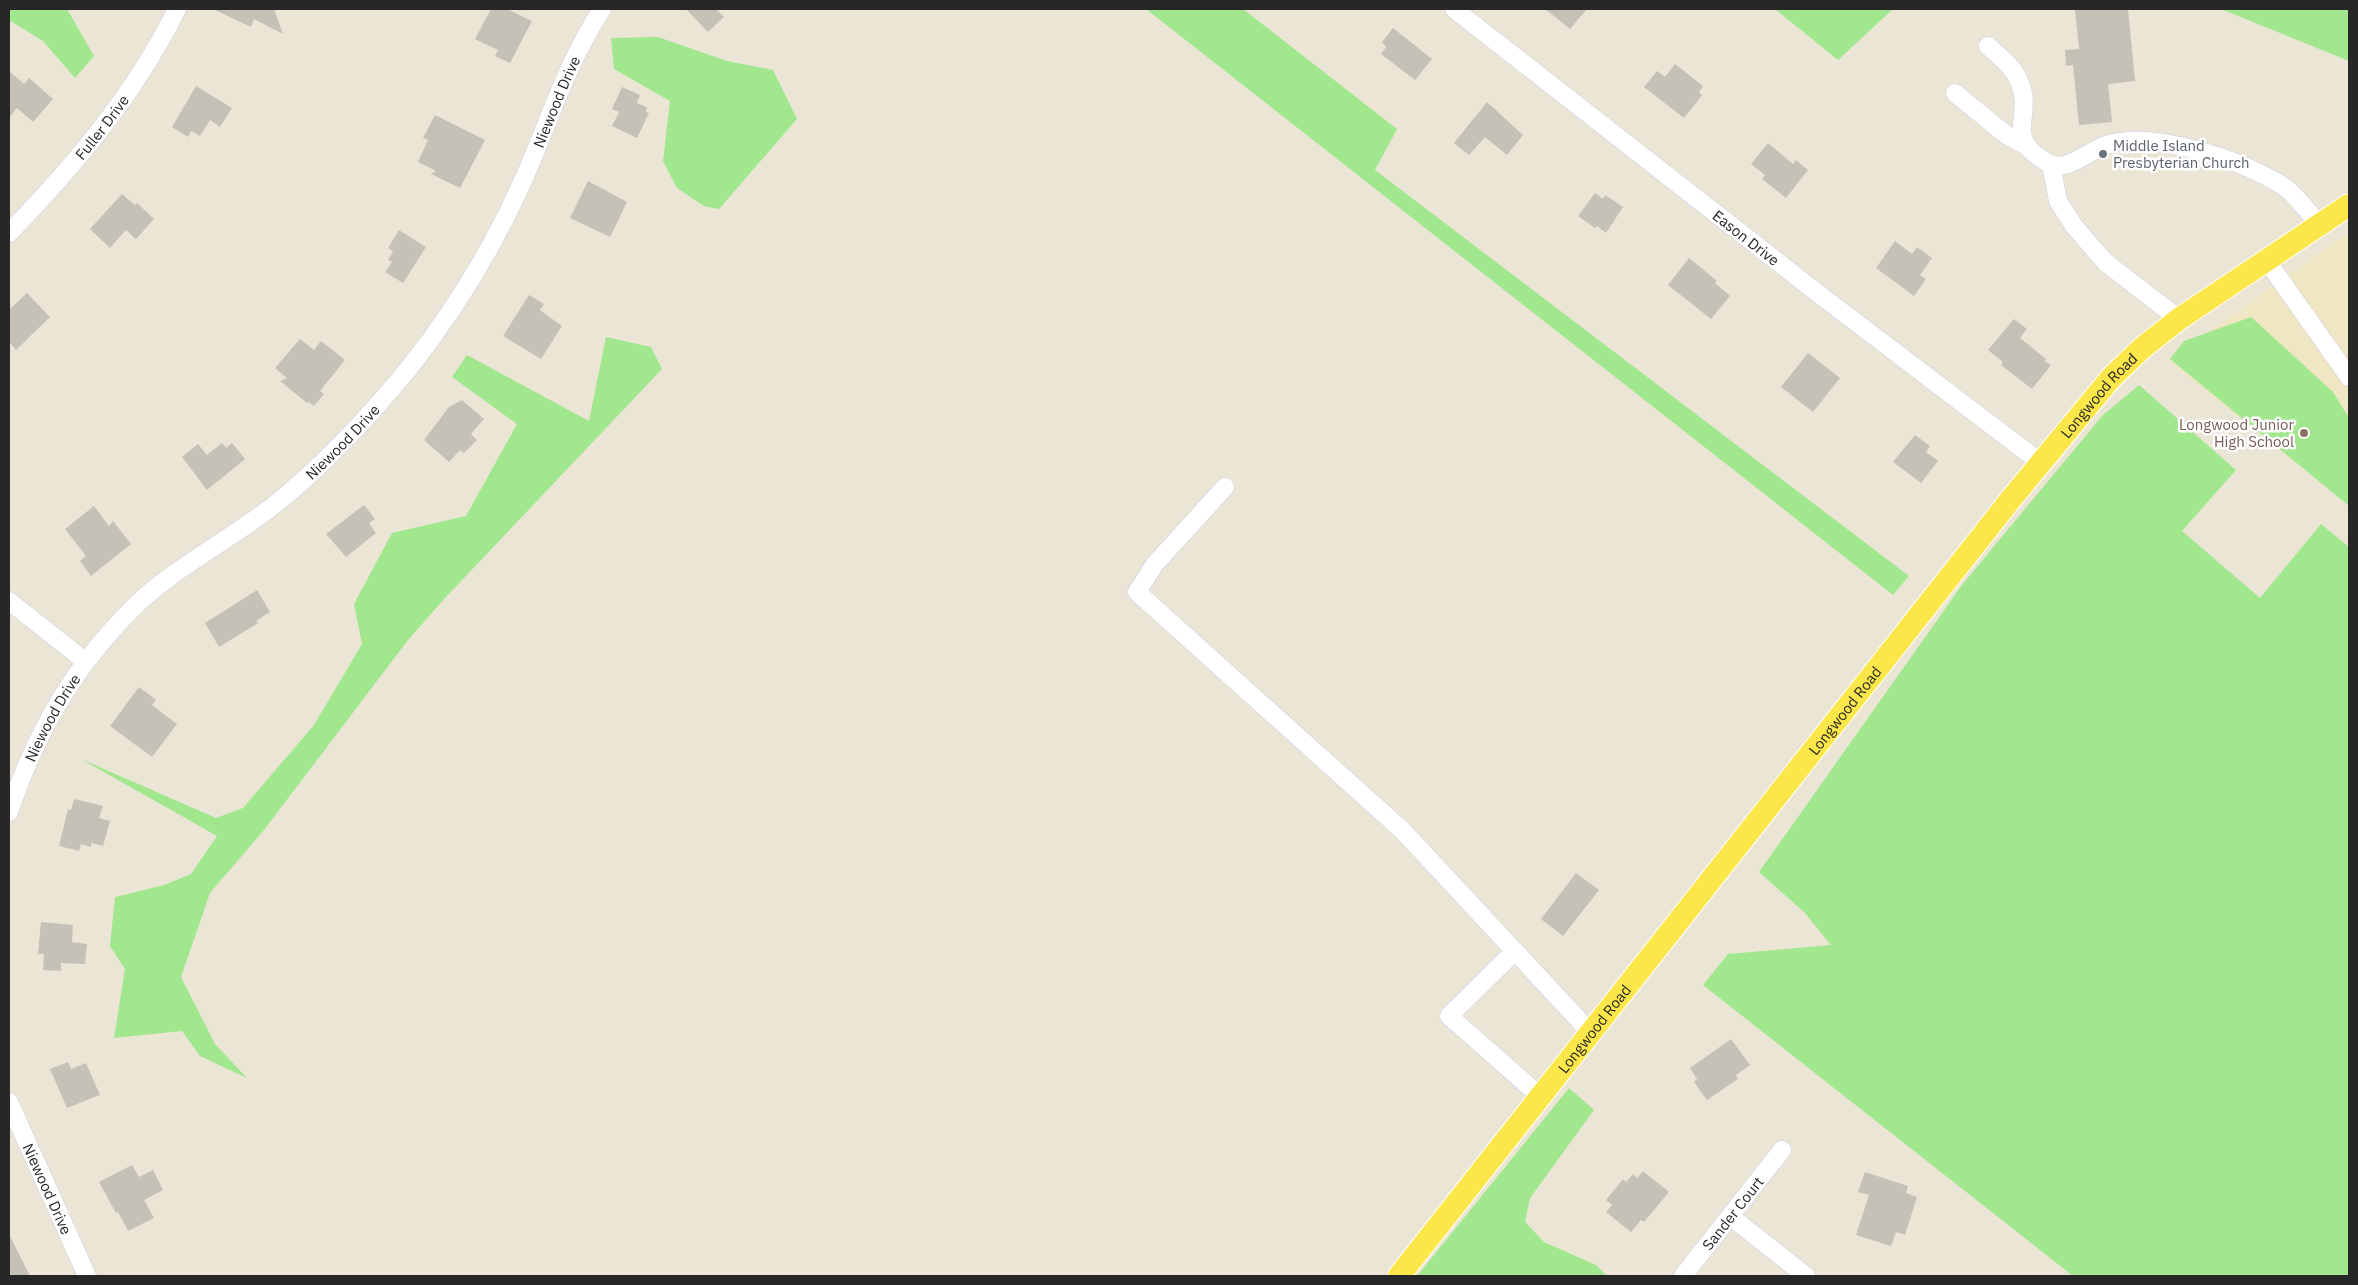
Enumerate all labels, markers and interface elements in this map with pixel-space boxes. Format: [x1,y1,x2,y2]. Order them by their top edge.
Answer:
street label: Niewood Drive [528,53,584,150]
street label: Fuller Drive [71,91,133,163]
place label: Middle Island Presbyterian Church [2113,136,2250,172]
marker: Middle Island Presbyterian Church [2097,148,2109,160]
street label: Eason Drive [1709,205,1783,269]
street label: Longwood Road [2056,349,2141,442]
street label: Niewood Drive [301,400,383,483]
place label: Longwood Junior High School [2179,415,2294,451]
marker: Longwood Junior High School [2298,427,2310,439]
street label: Longwood Road [1804,662,1885,758]
street label: Niewood Drive [20,670,84,765]
street label: Longwood Road [1553,981,1635,1077]
street label: Niewood Drive [19,1140,77,1237]
street label: Sander Court [1698,1172,1767,1254]

